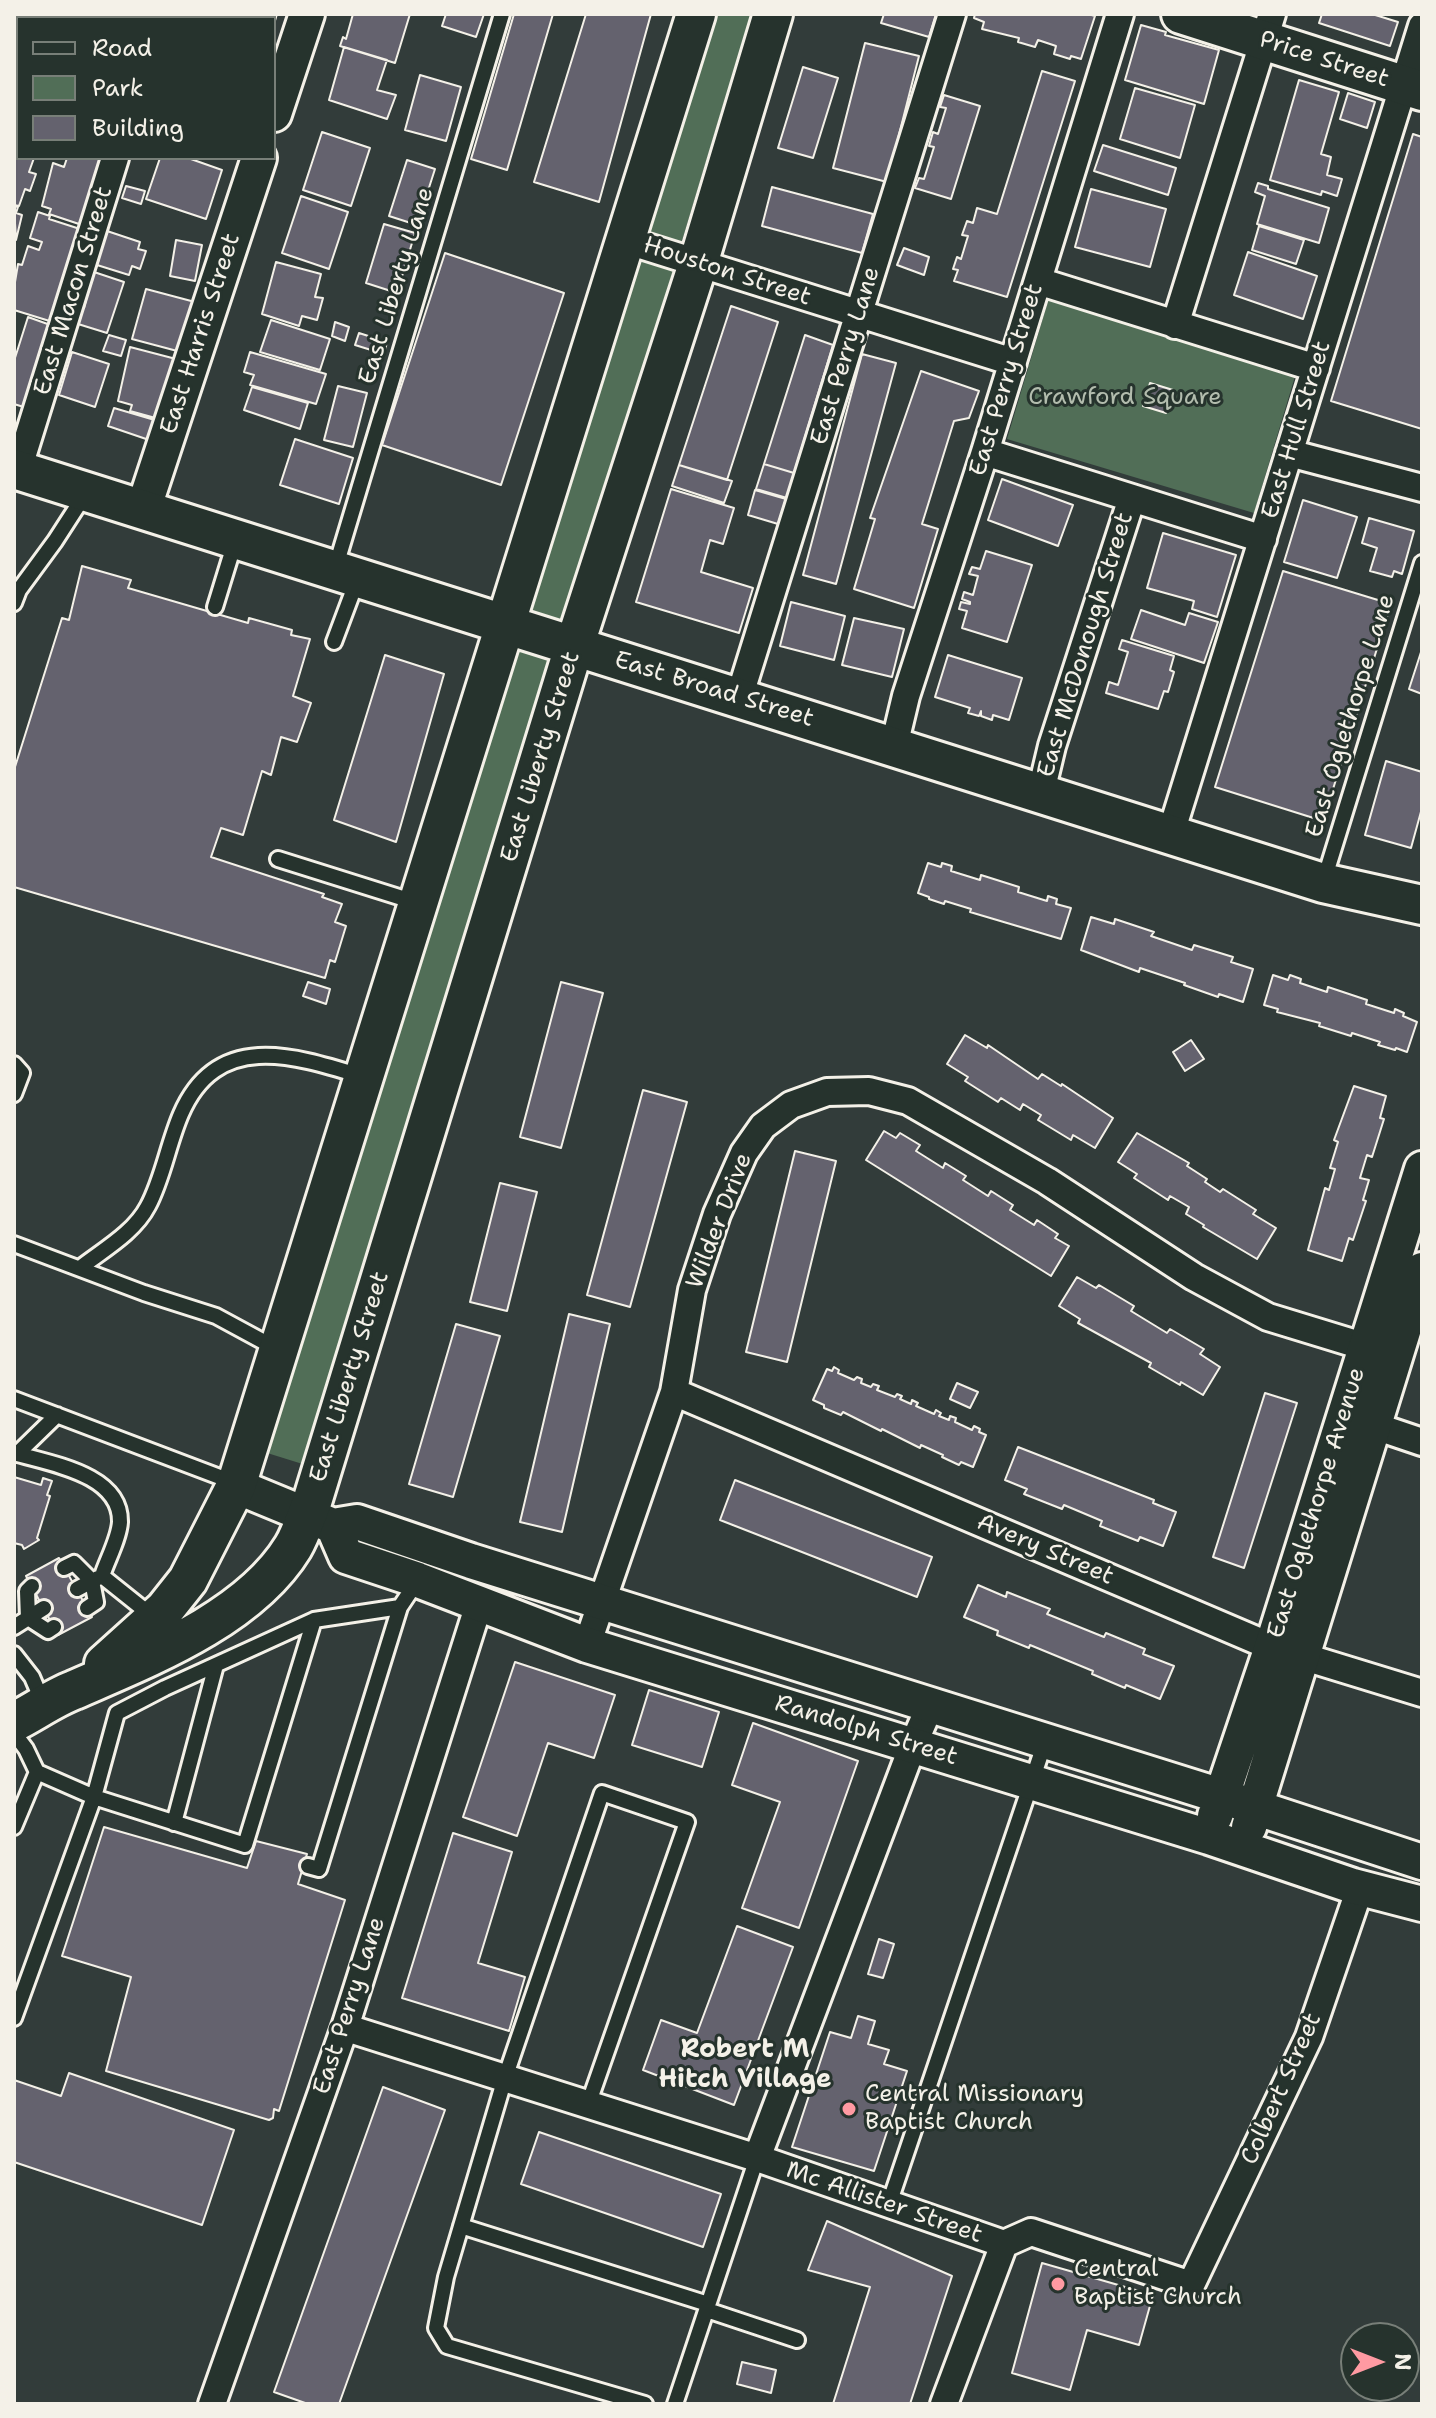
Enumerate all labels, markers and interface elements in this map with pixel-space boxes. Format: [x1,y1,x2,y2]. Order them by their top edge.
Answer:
legend [16,16,276,160]
street label: Price Street [1256,26,1392,94]
text: Road [92,32,152,64]
text: Park [92,72,144,104]
text: Building [92,112,184,144]
street label: East Macon Street [29,183,119,399]
street label: East Liberty Lane [353,184,441,388]
street label: East Harris Street [155,230,247,438]
street label: Houston Street [640,231,814,313]
street label: East Perry Lane [805,263,887,449]
street label: East Perry Street [964,280,1050,480]
street label: East Hull Street [1256,338,1338,522]
park label: Crawford Square [1028,384,1222,412]
street label: East McDonough Street [1032,509,1140,781]
street label: East Oglethorpe Lane [1300,591,1402,841]
street label: East Broad Street [611,646,817,734]
street label: East Liberty Street [495,648,587,866]
street label: Wilder Drive [681,1149,759,1293]
street label: East Liberty Street [304,1268,396,1486]
street label: East Oglethorpe Avenue [1262,1364,1372,1642]
street label: Avery Street [972,1508,1118,1592]
street label: Randolph Street [771,1690,961,1772]
street label: East Perry Lane [308,1914,392,2098]
street label: Colbert Street [1236,2009,1328,2169]
district label: Robert M Hitch Village [658,2034,832,2096]
place label: Central Missionary Baptist Church [865,2081,1084,2137]
marker: Central Missionary Baptist Church [840,2100,858,2118]
street label: Mc Allister Street [782,2156,986,2250]
place label: Central Baptist Church [1074,2256,1242,2312]
marker: Central Baptist Church [1049,2275,1067,2293]
north arrow [1340,2322,1420,2402]
text: N [1388,2353,1417,2371]

